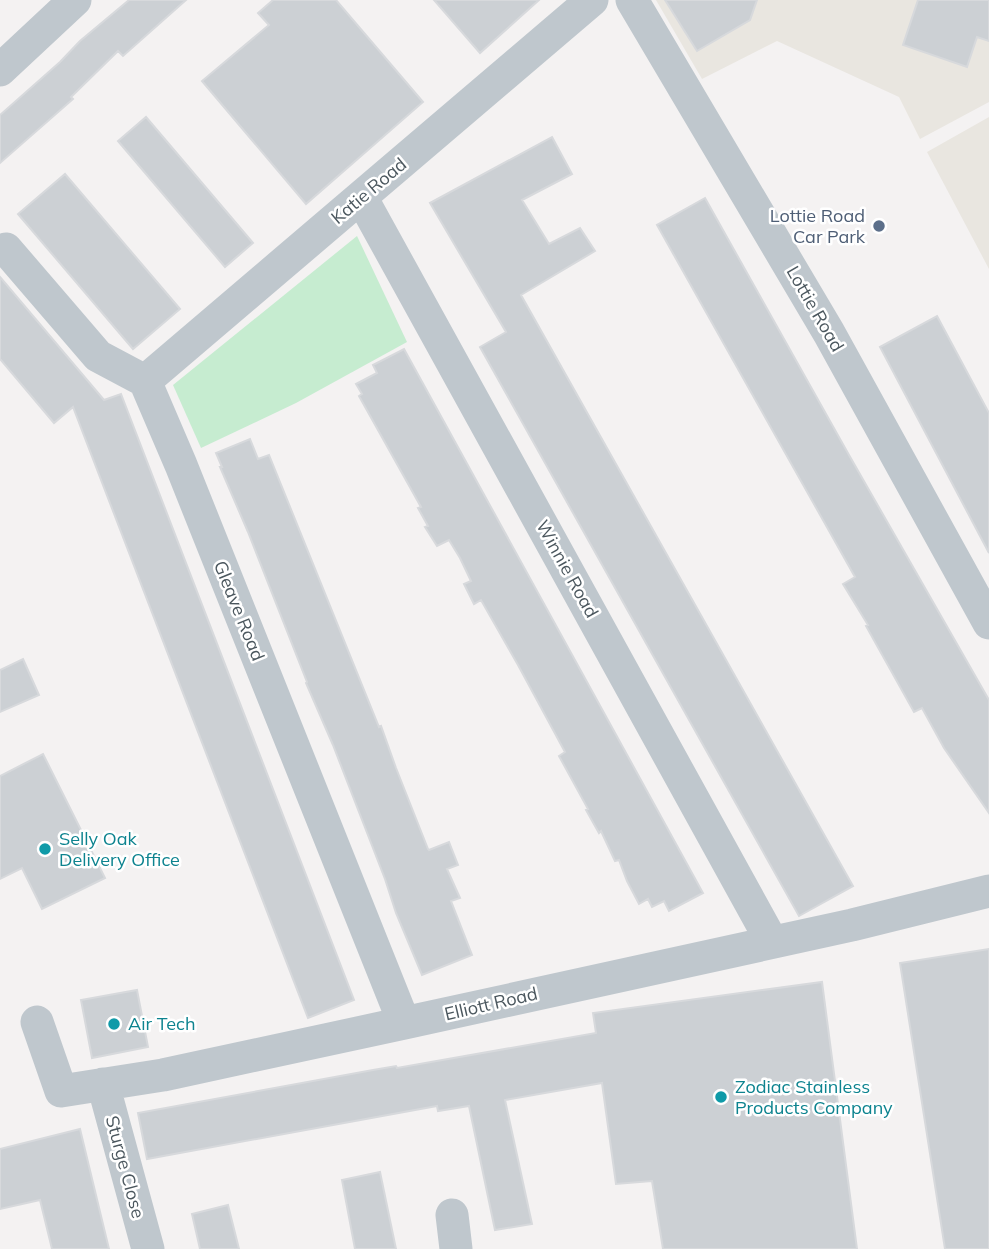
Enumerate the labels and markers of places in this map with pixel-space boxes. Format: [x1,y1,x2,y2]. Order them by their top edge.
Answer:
place label: Lottie Road Car Park [770,204,866,248]
marker: Lottie Road Car Park [871,218,887,234]
place label: Selly Oak Delivery Office [59,827,180,871]
marker: Selly Oak Delivery Office [37,841,53,857]
place label: Air Tech [128,1012,196,1035]
marker: Air Tech [106,1016,122,1032]
place label: Zodiac Stainless Products Company [735,1075,893,1119]
marker: Zodiac Stainless Products Company [713,1089,729,1105]

